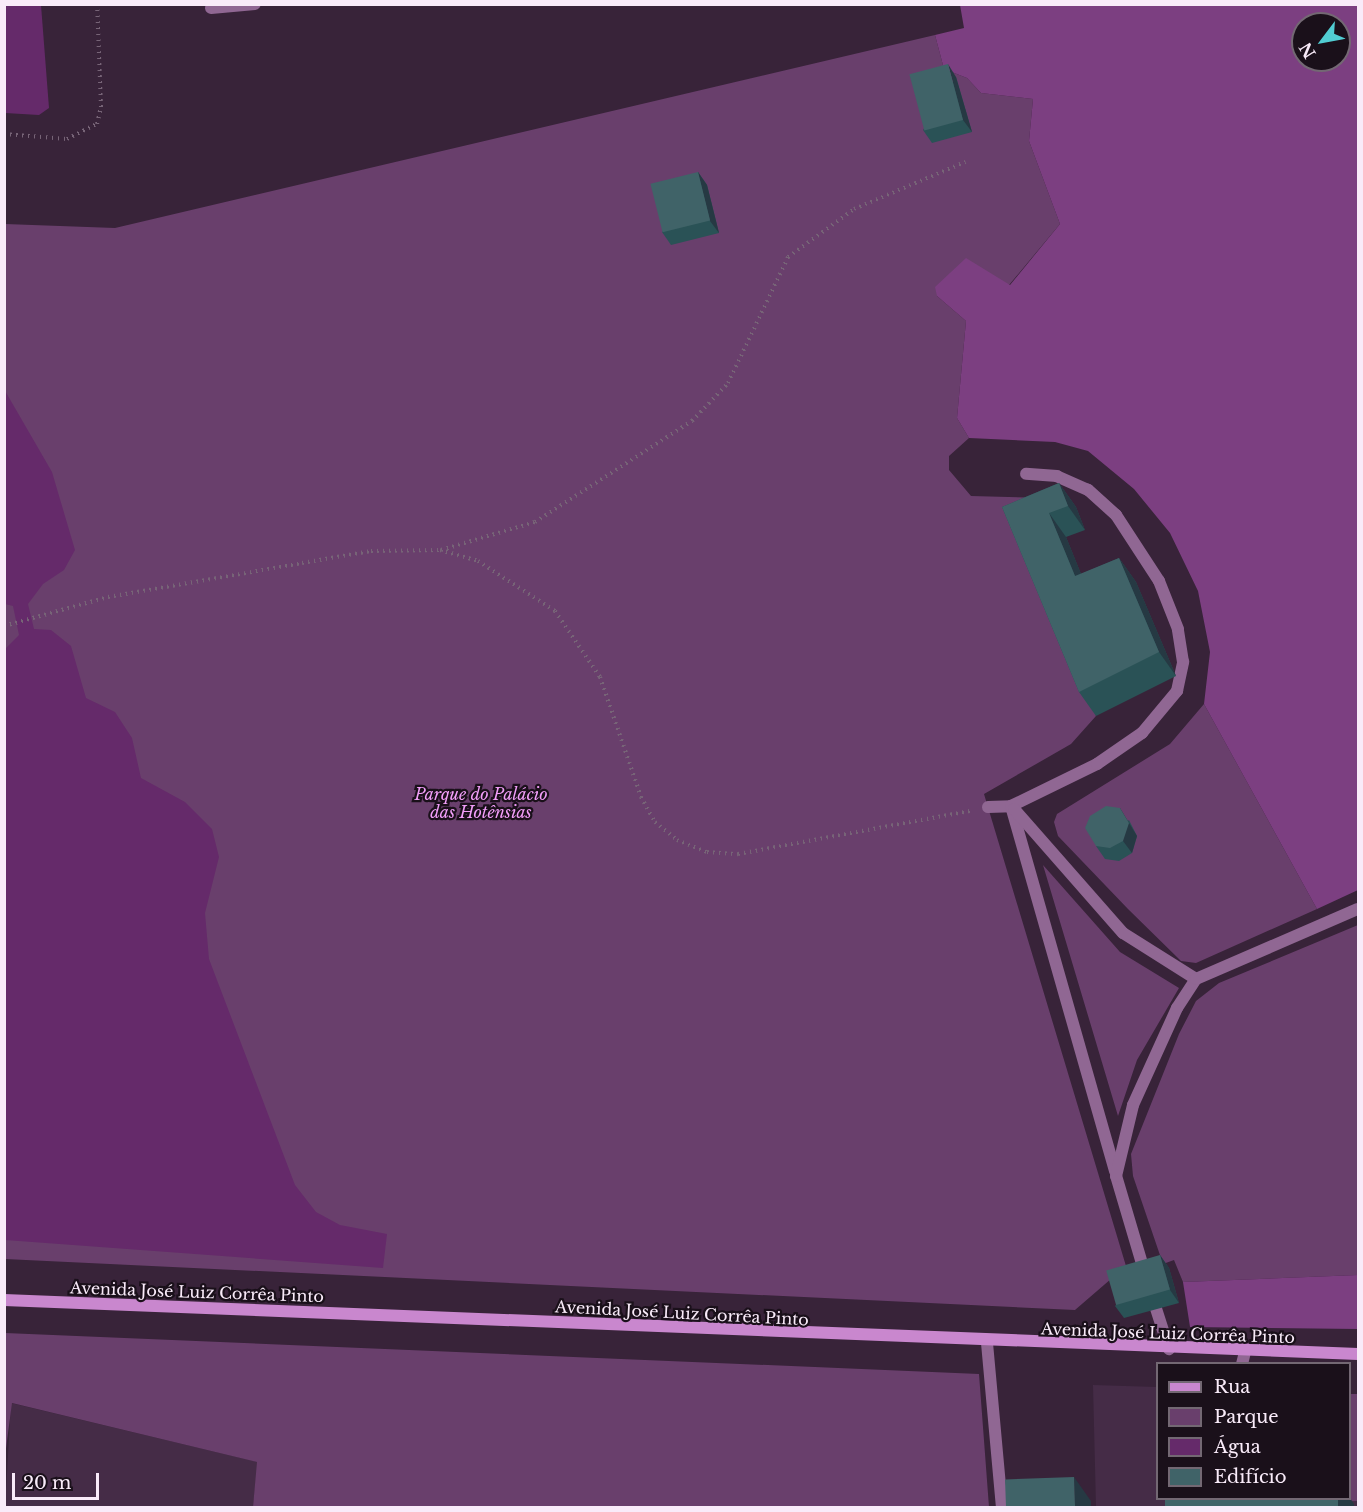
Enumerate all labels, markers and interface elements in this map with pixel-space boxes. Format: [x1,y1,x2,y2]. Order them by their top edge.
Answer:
north arrow [1291,12,1351,72]
text: N [1295,39,1320,62]
park label: Parque do Palácio das Hotênsias [414,784,548,822]
street label: Avenida José Luiz Corrêa Pinto [70,1278,324,1306]
street label: Avenida José Luiz Corrêa Pinto [554,1297,810,1329]
street label: Avenida José Luiz Corrêa Pinto [1041,1319,1295,1347]
legend [1156,1362,1351,1500]
text: Rua [1214,1376,1250,1398]
text: Parque [1214,1406,1279,1428]
text: Água [1214,1436,1261,1458]
scale bar [15,1461,102,1499]
text: Edifício [1214,1466,1287,1488]
text: 20 m [23,1472,71,1494]

